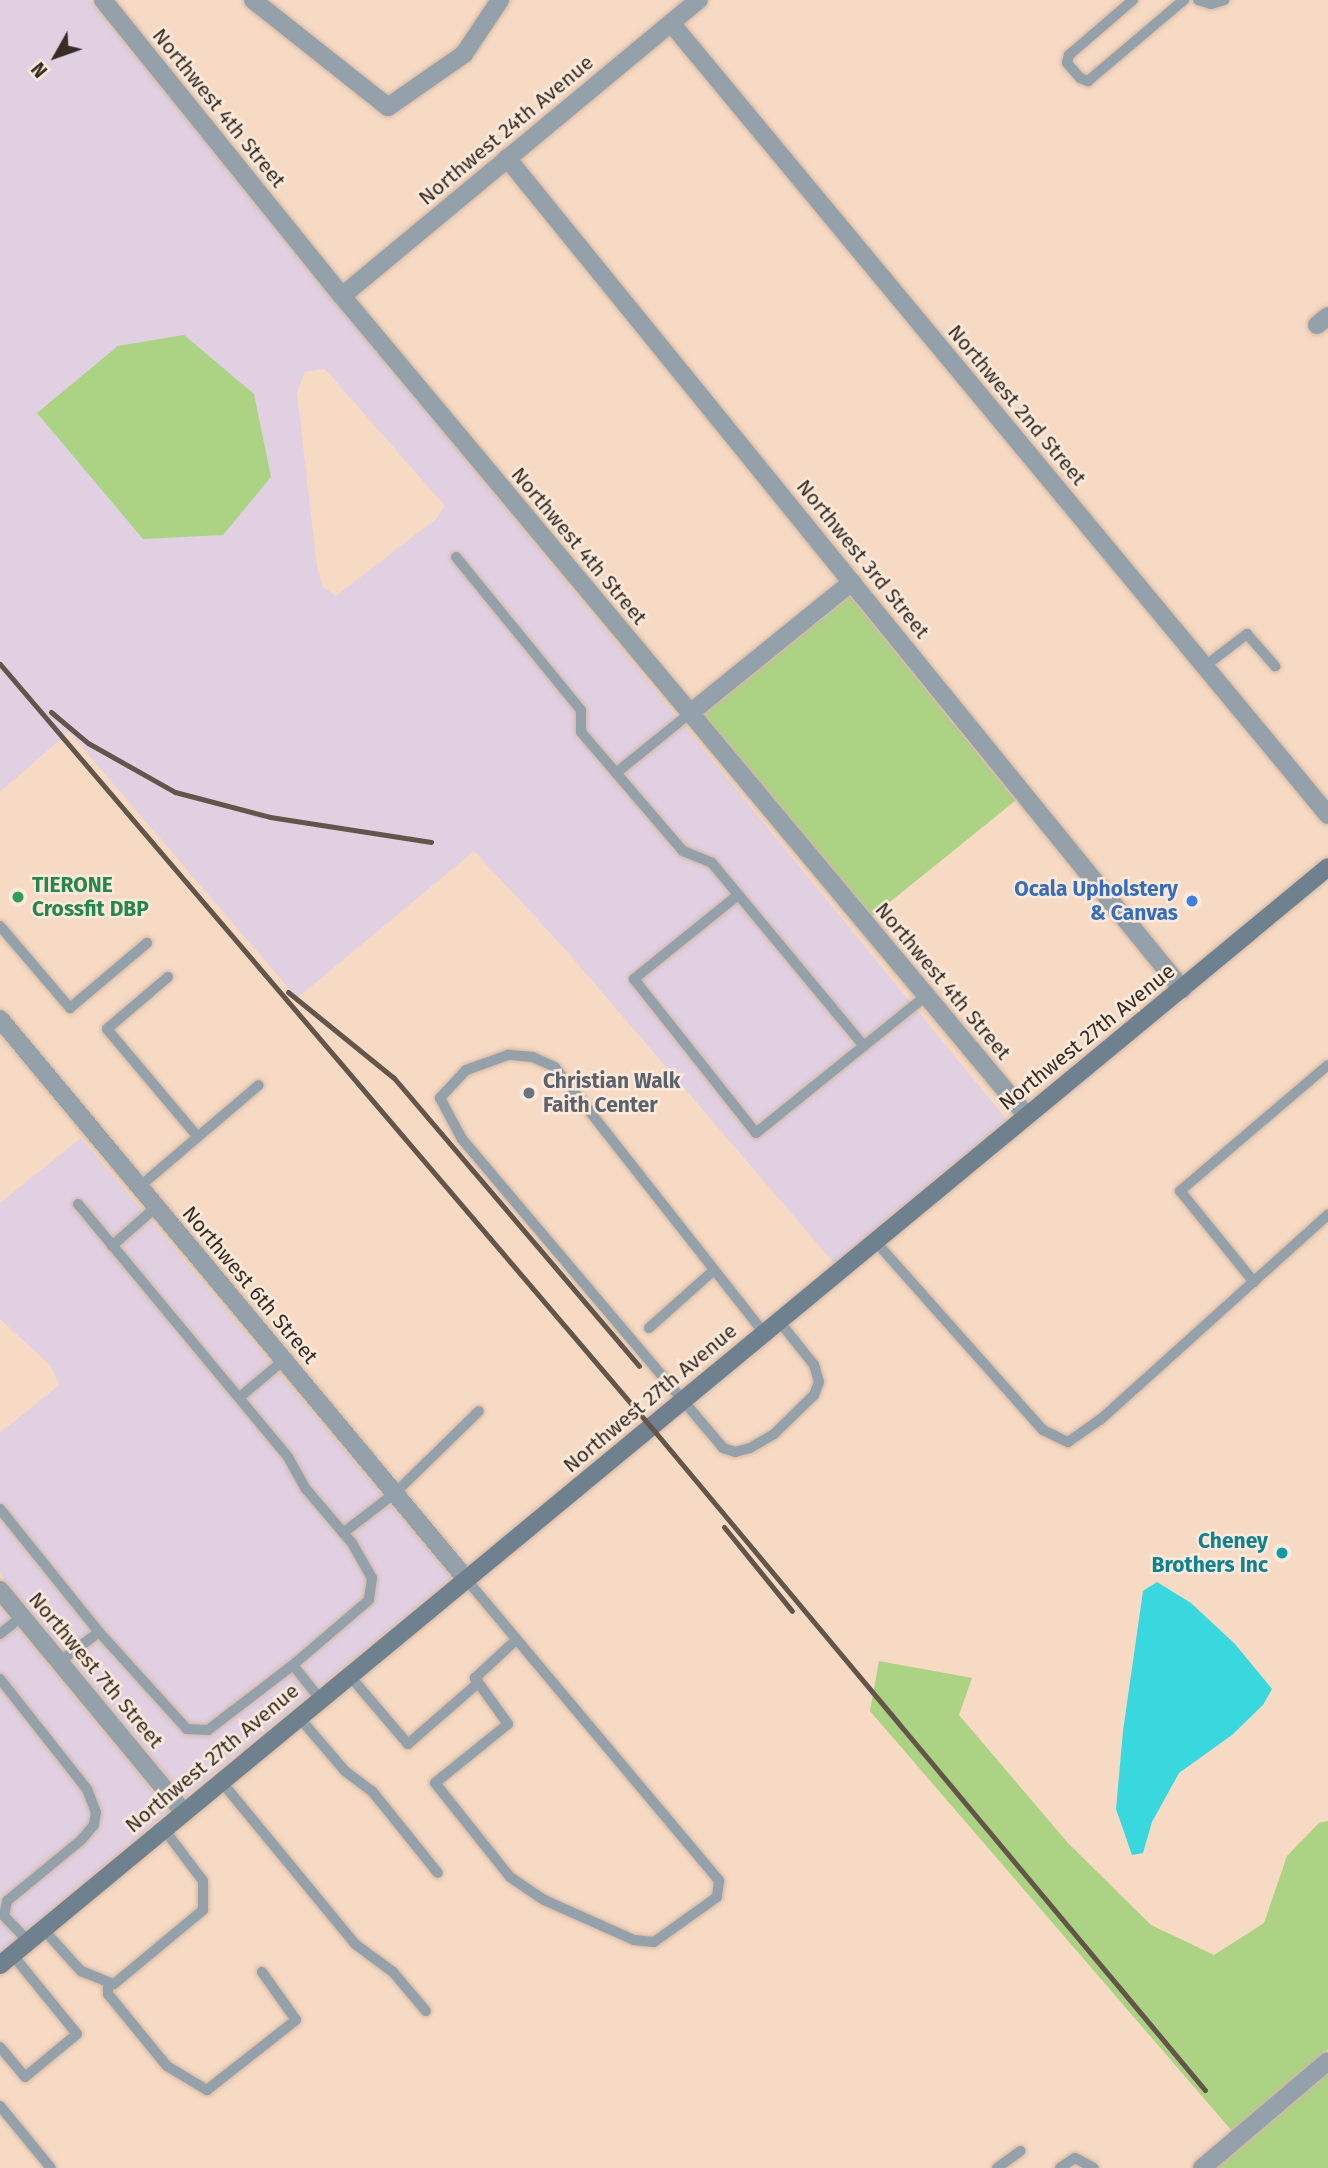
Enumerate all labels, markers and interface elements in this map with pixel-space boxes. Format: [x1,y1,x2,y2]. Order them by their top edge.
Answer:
north arrow [21,21,91,91]
street label: Northwest 4th Street [147,23,291,193]
street label: Northwest 24th Avenue [414,50,598,210]
text: N [27,58,52,82]
street label: Northwest 2nd Street [942,320,1092,490]
street label: Northwest 4th Street [506,462,652,630]
street label: Northwest 3rd Street [791,474,935,644]
place label: TIERONE Crossfit DBP [32,872,149,922]
place label: Ocala Upholstery & Canvas [1014,876,1178,926]
marker: TIERONE Crossfit DBP [10,889,26,905]
marker: Ocala Upholstery & Canvas [1184,893,1200,909]
street label: Northwest 4th Street [870,897,1016,1065]
street label: Northwest 27th Avenue [994,958,1180,1116]
place label: Christian Walk Faith Center [543,1068,680,1118]
marker: Christian Walk Faith Center [521,1085,537,1101]
street label: Northwest 6th Street [177,1201,323,1369]
street label: Northwest 27th Avenue [558,1318,742,1478]
place label: Cheney Brothers Inc [1152,1528,1268,1578]
marker: Cheney Brothers Inc [1274,1545,1290,1561]
street label: Northwest 7th Street [23,1587,169,1753]
street label: Northwest 27th Avenue [120,1678,304,1838]

